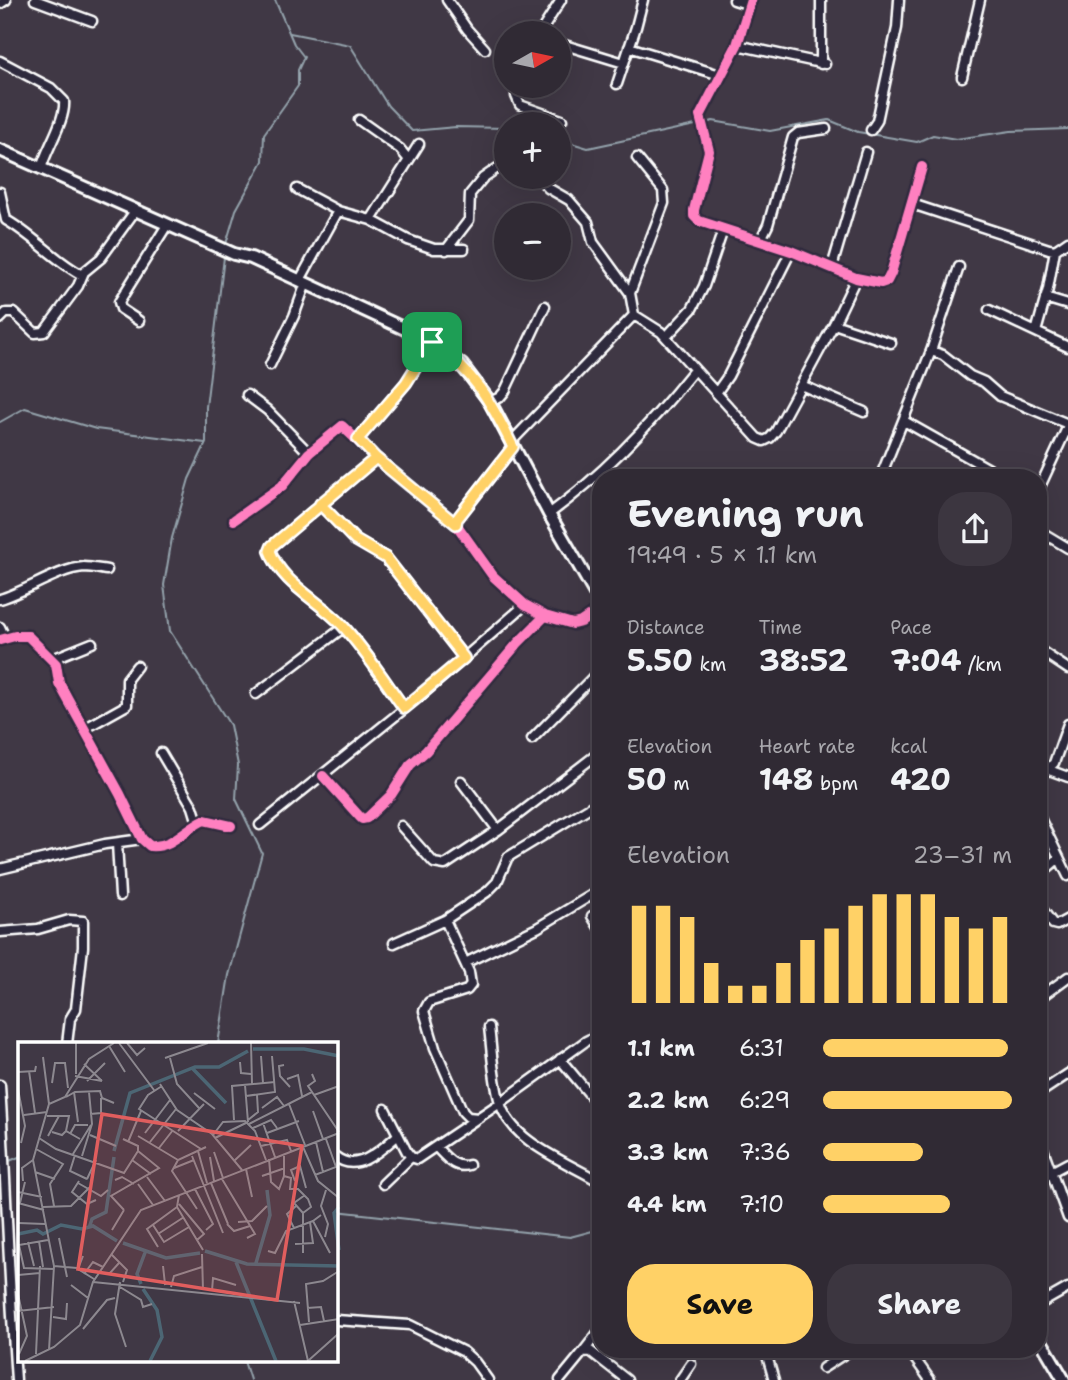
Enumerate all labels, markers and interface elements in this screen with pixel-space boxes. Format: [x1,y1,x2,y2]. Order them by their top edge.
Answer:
north arrow [494,21,570,98]
map controls [494,21,571,280]
button: + [494,112,571,189]
button: − [494,203,571,280]
pin [402,312,462,372]
icon: arrive [413,323,451,361]
text: Evening run [627,488,864,539]
button: share [938,492,1012,566]
text: 19:49 · 5 × 1.1 km [627,540,817,570]
text: Distance [627,615,705,640]
text: Time [759,615,802,640]
text: Pace [890,615,932,640]
text: 5.50 [627,640,693,681]
text: 38:52 [759,640,848,681]
text: 7:04 [890,640,962,681]
text: km [693,652,726,677]
text: /km [962,652,1002,677]
text: Elevation [627,734,712,759]
text: Heart rate [759,734,855,759]
text: kcal [890,734,927,759]
text: 50 [627,759,667,800]
text: 148 [759,759,814,800]
text: 420 [890,759,951,800]
text: m [667,771,690,796]
text: bpm [814,771,858,796]
text: Elevation [627,840,730,870]
text: 23–31 m [913,840,1012,870]
text: 1.1 km [627,1033,695,1063]
text: 6:31 [739,1033,784,1063]
inset map [18,1042,338,1362]
text: 2.2 km [627,1085,709,1115]
text: 6:29 [739,1085,790,1115]
text: 3.3 km [627,1137,708,1167]
text: 7:36 [739,1137,791,1167]
text: 4.4 km [627,1189,707,1219]
text: 7:10 [739,1189,784,1219]
button: Save [627,1264,813,1344]
button: Share [827,1264,1012,1344]

